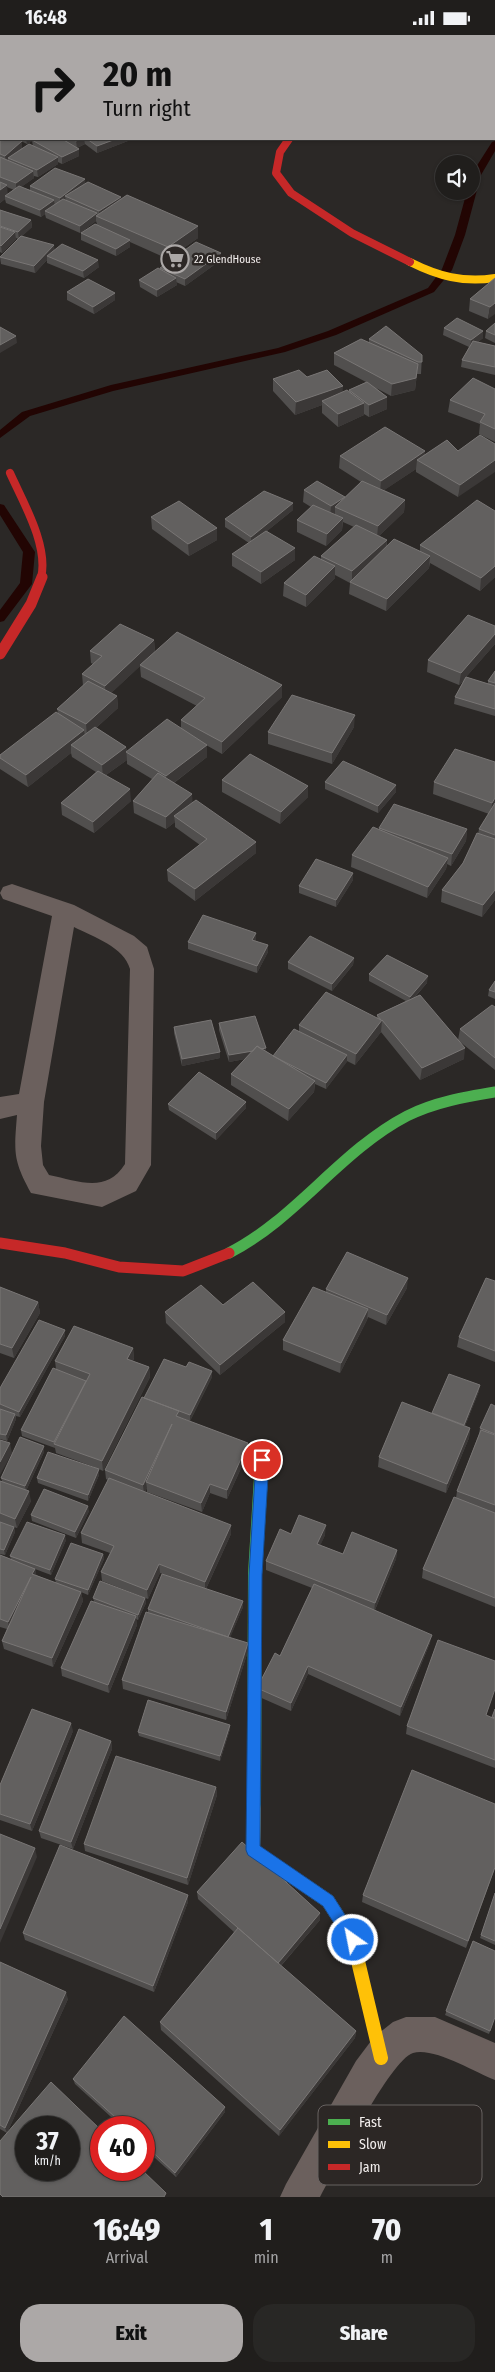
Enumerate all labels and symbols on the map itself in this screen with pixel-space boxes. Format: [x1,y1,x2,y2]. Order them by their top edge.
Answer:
supermarket icon: 22 GlendHouse [160,244,190,274]
place label: 22 GlendHouse [194,253,261,266]
pin [241,1439,283,1481]
position arrow [326,1913,378,1965]
legend [318,2105,482,2185]
text: Fast [359,2114,382,2131]
speed limit sign: 40 [90,2116,155,2181]
text: Slow [359,2136,386,2153]
text: Jam [359,2159,380,2176]

